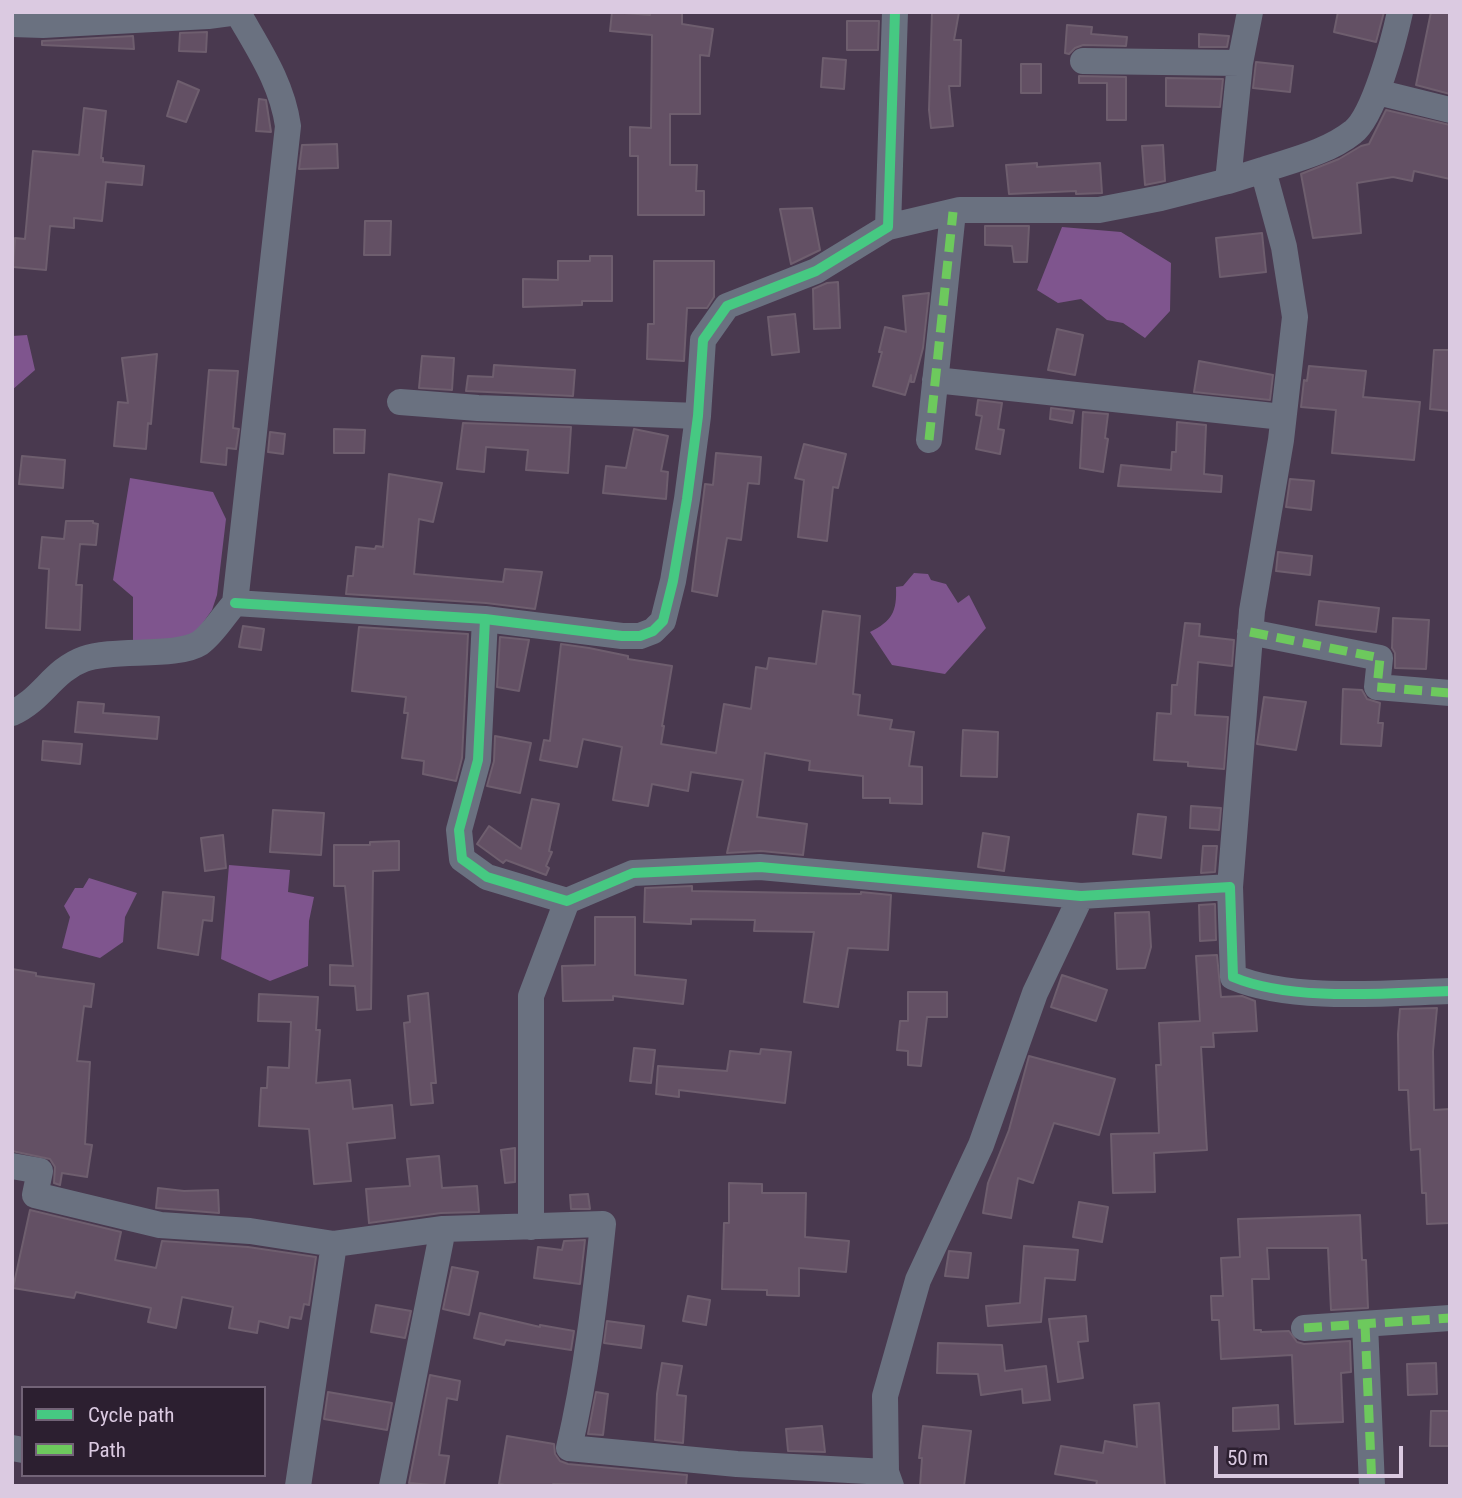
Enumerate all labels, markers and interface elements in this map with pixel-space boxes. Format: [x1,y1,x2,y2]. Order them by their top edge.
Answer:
legend [21,1386,266,1477]
text: Cycle path [88,1403,174,1427]
scale bar [1217,1432,1406,1476]
text: Path [88,1438,126,1462]
text: 50 m [1227,1446,1268,1470]

